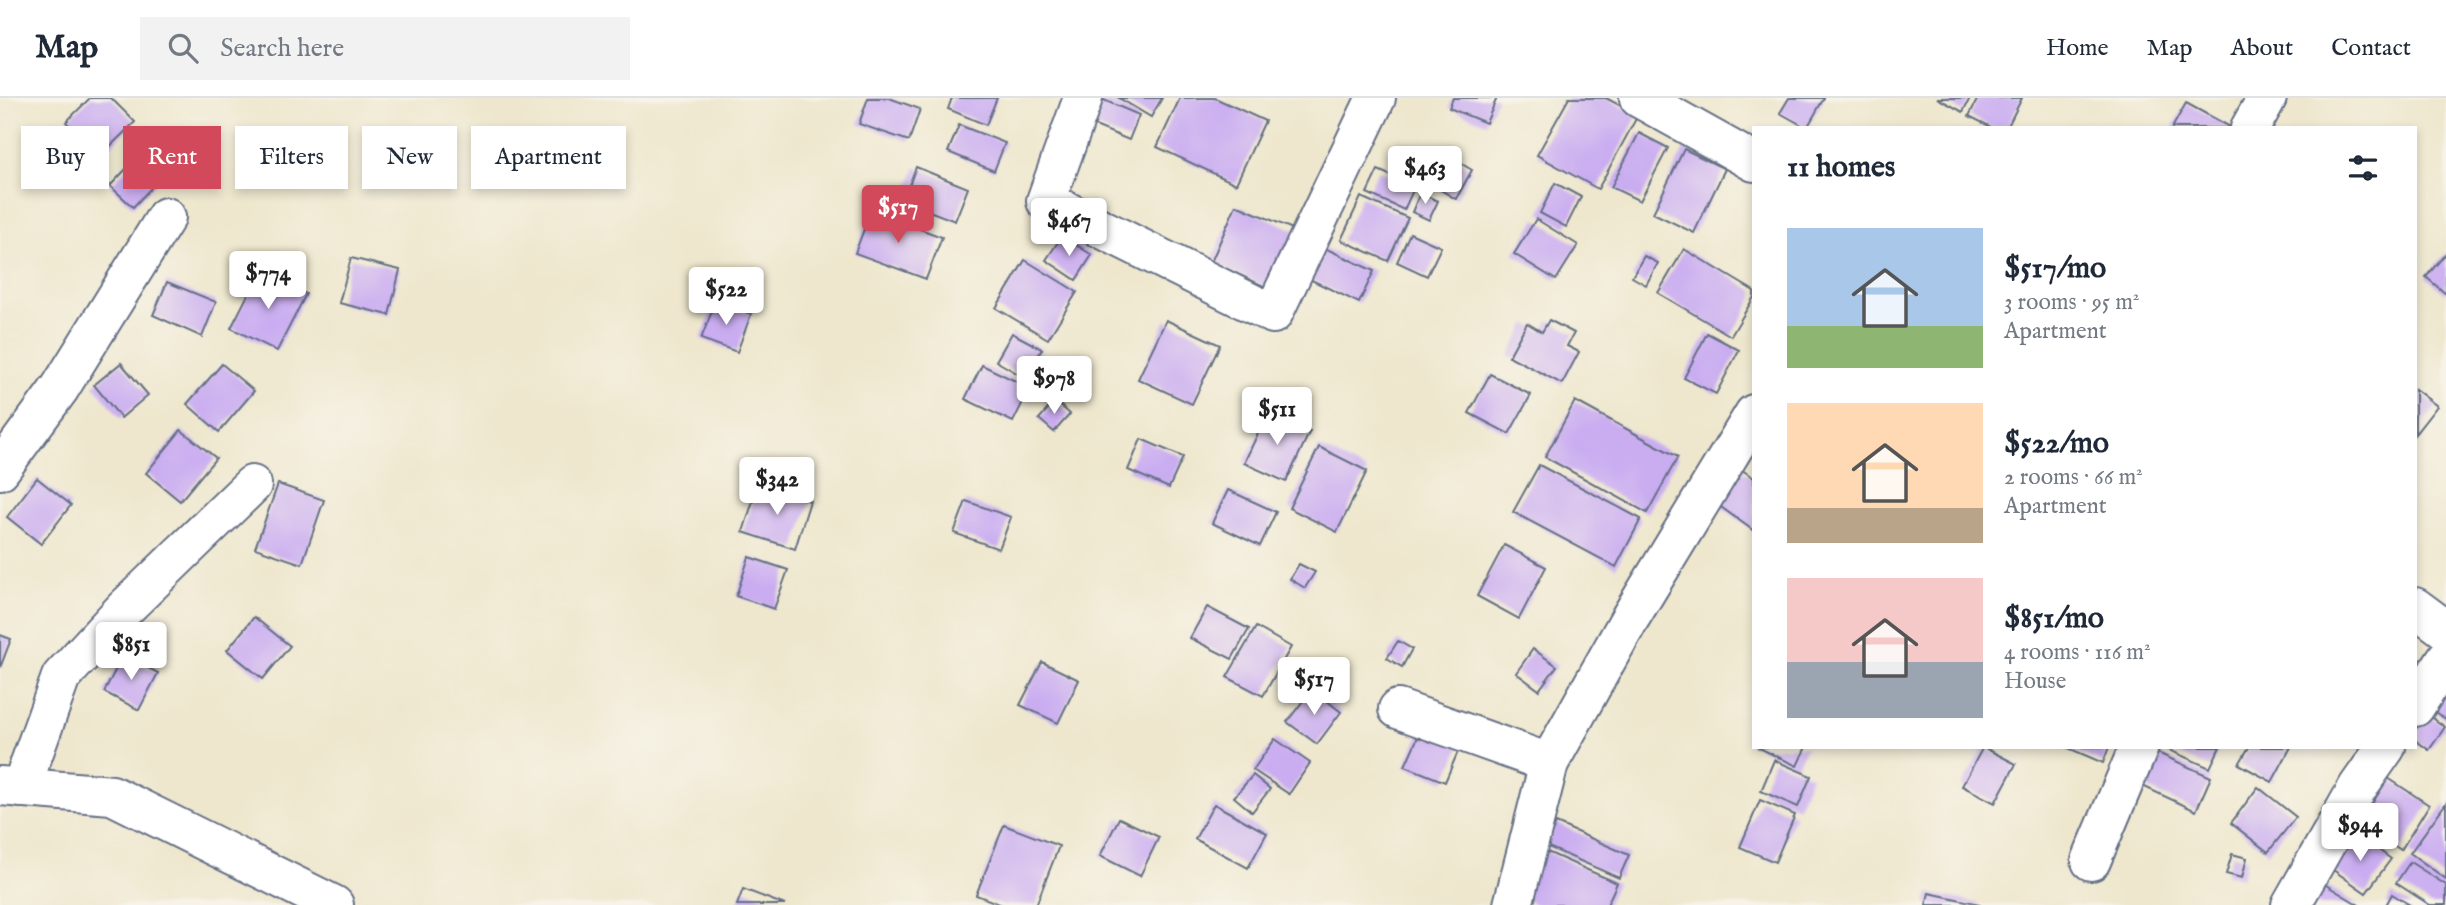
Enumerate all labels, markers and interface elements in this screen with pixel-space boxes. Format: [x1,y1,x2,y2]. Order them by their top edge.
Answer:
search box [140,17,630,80]
text: Map [35,27,98,69]
icon: search [164,29,202,67]
text: Search here [220,32,344,65]
text: Home [2046,33,2109,64]
text: Map [2147,33,2193,64]
text: About [2231,33,2293,64]
text: Contact [2331,33,2411,64]
chip: Buy [21,126,109,189]
chip: Rent [123,126,221,189]
chip: Filters [235,126,348,189]
chip: New [362,126,457,189]
chip: Apartment [471,126,626,189]
pin: $463 [1384,146,1466,206]
text: 11 homes [1787,149,1895,187]
icon: filters [2344,149,2382,187]
text: $463 [1404,154,1446,183]
pin: $517 [857,186,939,245]
text: $517 [878,193,918,222]
pin: $467 [1028,198,1110,258]
text: $467 [1047,206,1091,235]
text: $517/mo [2004,250,2106,288]
pin: $774 [227,252,309,311]
icon: home [1843,256,1927,340]
text: $774 [245,259,291,288]
pin: $522 [685,268,767,327]
text: $522 [705,275,747,304]
text: 3 rooms · 95 m² [2004,288,2139,317]
text: Apartment [2004,317,2107,346]
pin: $978 [1013,356,1095,416]
text: $978 [1033,364,1075,393]
pin: $511 [1236,388,1318,447]
text: $511 [1258,395,1296,424]
text: $522/mo [2004,425,2109,463]
icon: home [1843,431,1927,515]
pin: $342 [736,458,818,517]
text: 2 rooms · 66 m² [2004,463,2143,492]
text: $342 [755,465,799,494]
text: Apartment [2004,492,2107,521]
text: $851/mo [2004,600,2104,638]
icon: home [1843,606,1927,690]
pin: $851 [90,622,172,682]
text: $851 [112,630,150,659]
text: 4 rooms · 116 m² [2004,638,2151,667]
pin: $517 [1273,658,1355,717]
text: $517 [1294,665,1334,694]
text: House [2004,667,2066,696]
pin: $944 [2319,804,2401,863]
text: $944 [2337,811,2383,840]

